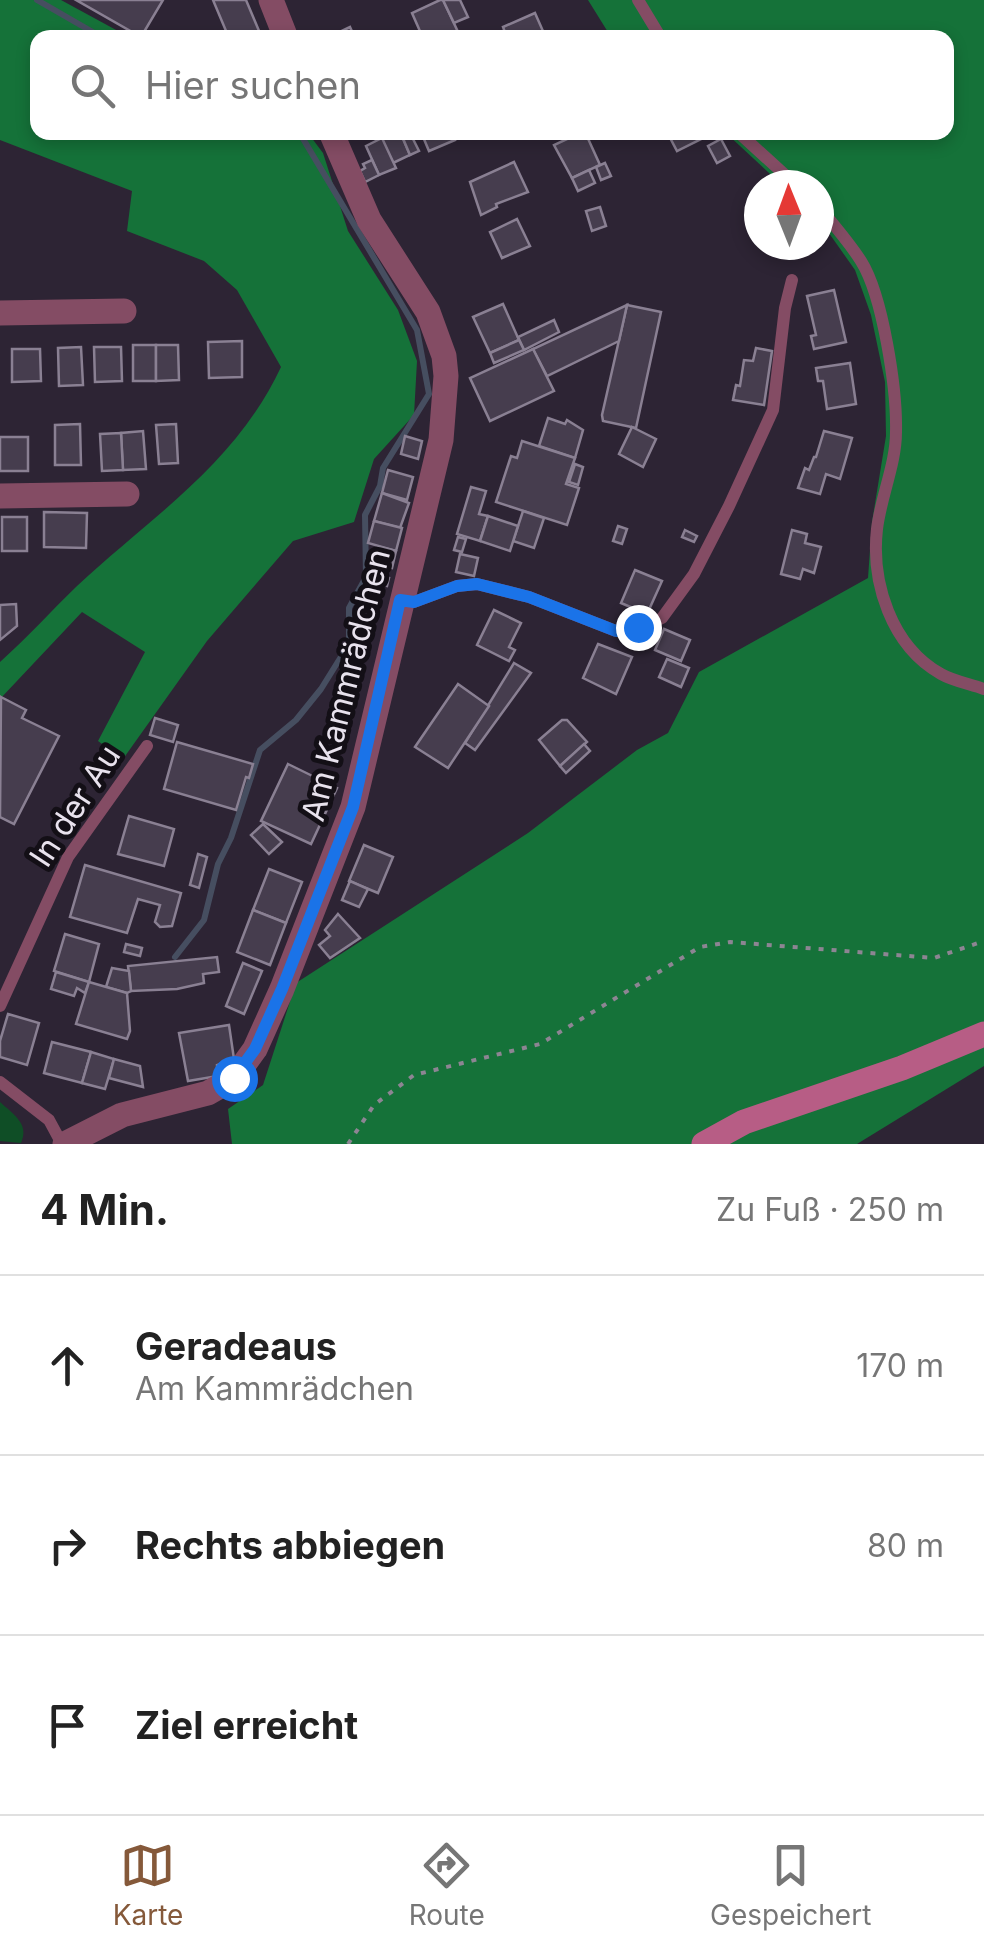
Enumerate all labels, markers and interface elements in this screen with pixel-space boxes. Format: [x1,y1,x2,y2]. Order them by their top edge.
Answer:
search box [30,30,954,140]
icon: search [65,58,120,113]
text: Hier suchen [145,62,361,108]
north arrow [744,170,834,260]
street label: Am Kammrädchen [293,545,398,825]
route end [616,605,662,651]
street label: In der Au [21,738,128,874]
route start [212,1056,258,1102]
text: 4 Min. [40,1184,169,1235]
text: Zu Fuß · 250 m [716,1190,944,1229]
text: Geradeaus [135,1323,337,1369]
icon: ahead [40,1338,95,1393]
text: 170 m [856,1346,944,1385]
text: Am Kammrädchen [135,1369,414,1408]
icon: right [40,1518,95,1573]
text: Rechts abbiegen [135,1522,445,1568]
text: 80 m [867,1526,944,1565]
icon: arrive [40,1698,95,1753]
text: Ziel erreicht [135,1702,358,1748]
tab: Karte [113,1838,183,1932]
tab: Route [409,1838,485,1932]
tab: Gespeichert [710,1838,871,1932]

